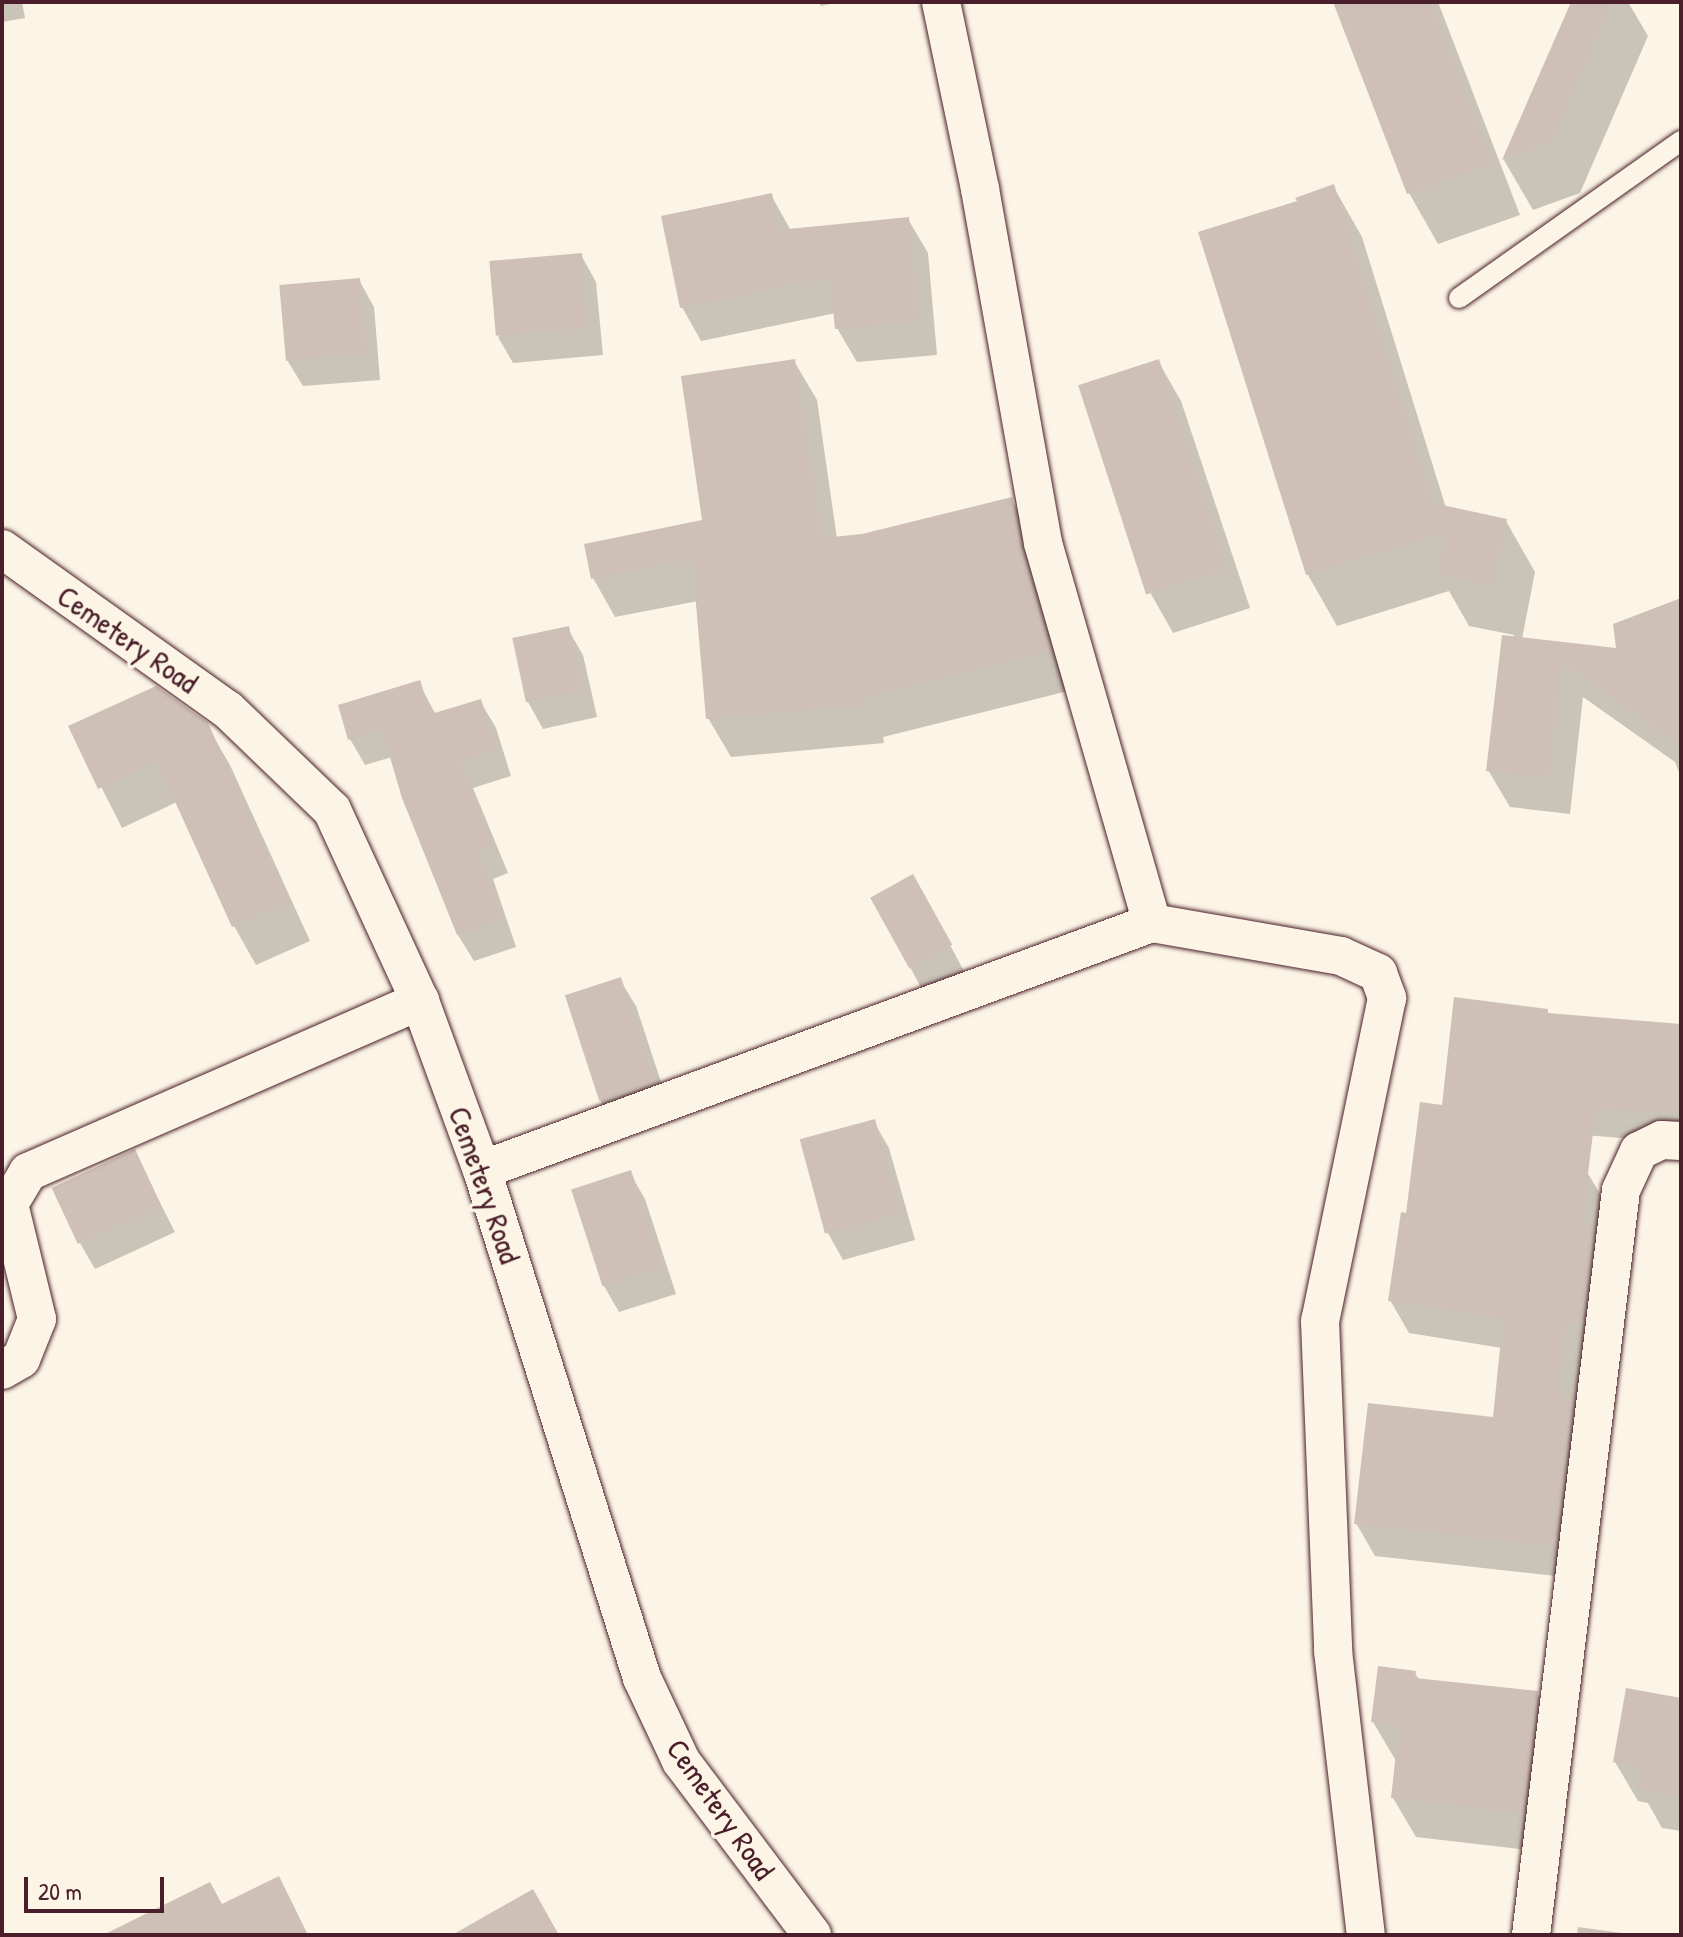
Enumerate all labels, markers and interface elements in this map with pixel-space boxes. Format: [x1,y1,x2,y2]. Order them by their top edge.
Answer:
street label: Cemetery Road [51,577,205,701]
street label: Cemetery Road [441,1102,529,1268]
street label: Cemetery Road [659,1732,783,1886]
scale bar [28,1861,168,1911]
text: 20 m [38,1875,82,1907]

